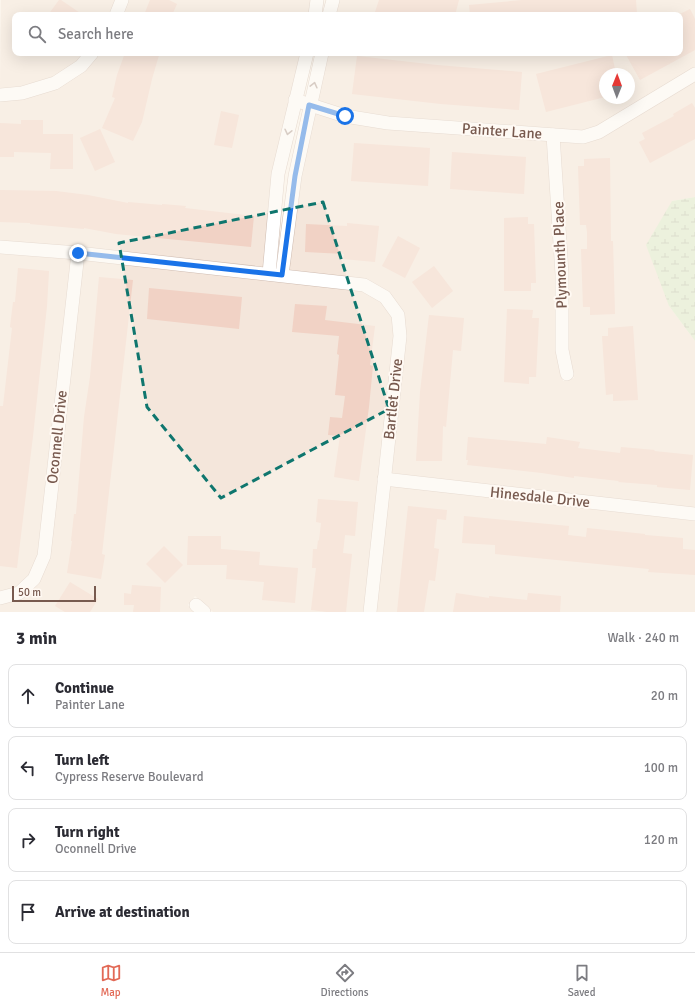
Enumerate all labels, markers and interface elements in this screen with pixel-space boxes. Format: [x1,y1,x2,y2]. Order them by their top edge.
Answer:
search box [12,12,683,56]
icon: search [26,23,48,45]
text: Search here [58,25,134,43]
north arrow [599,68,635,104]
one-way arrow [309,82,318,89]
route start [336,107,354,125]
street label: Painter Lane [461,119,543,143]
one-way arrow [284,129,292,135]
street label: Plymounth Place [549,201,571,309]
route end [69,244,87,262]
street label: Bartlet Drive [380,357,406,441]
street label: Oconnell Drive [43,389,71,485]
street label: Hinesdale Drive [489,483,591,511]
scale bar [12,584,96,603]
text: 50 m [18,586,41,599]
text: 3 min [16,628,57,649]
text: Walk · 240 m [608,630,679,646]
text: Continue [55,679,114,697]
icon: ahead [17,685,39,707]
text: 20 m [651,688,678,704]
text: Painter Lane [55,697,125,713]
text: Turn left [55,751,109,769]
icon: left [17,757,39,779]
text: 100 m [644,760,678,776]
text: Cypress Reserve Boulevard [55,769,204,785]
text: Turn right [55,823,120,841]
icon: right [17,829,39,851]
text: 120 m [644,832,678,848]
text: Oconnell Drive [55,841,137,857]
icon: arrive [17,901,39,923]
text: Arrive at destination [55,903,190,921]
tab: Map [100,962,122,999]
tab: Directions [321,962,369,999]
tab: Saved [568,962,595,999]

